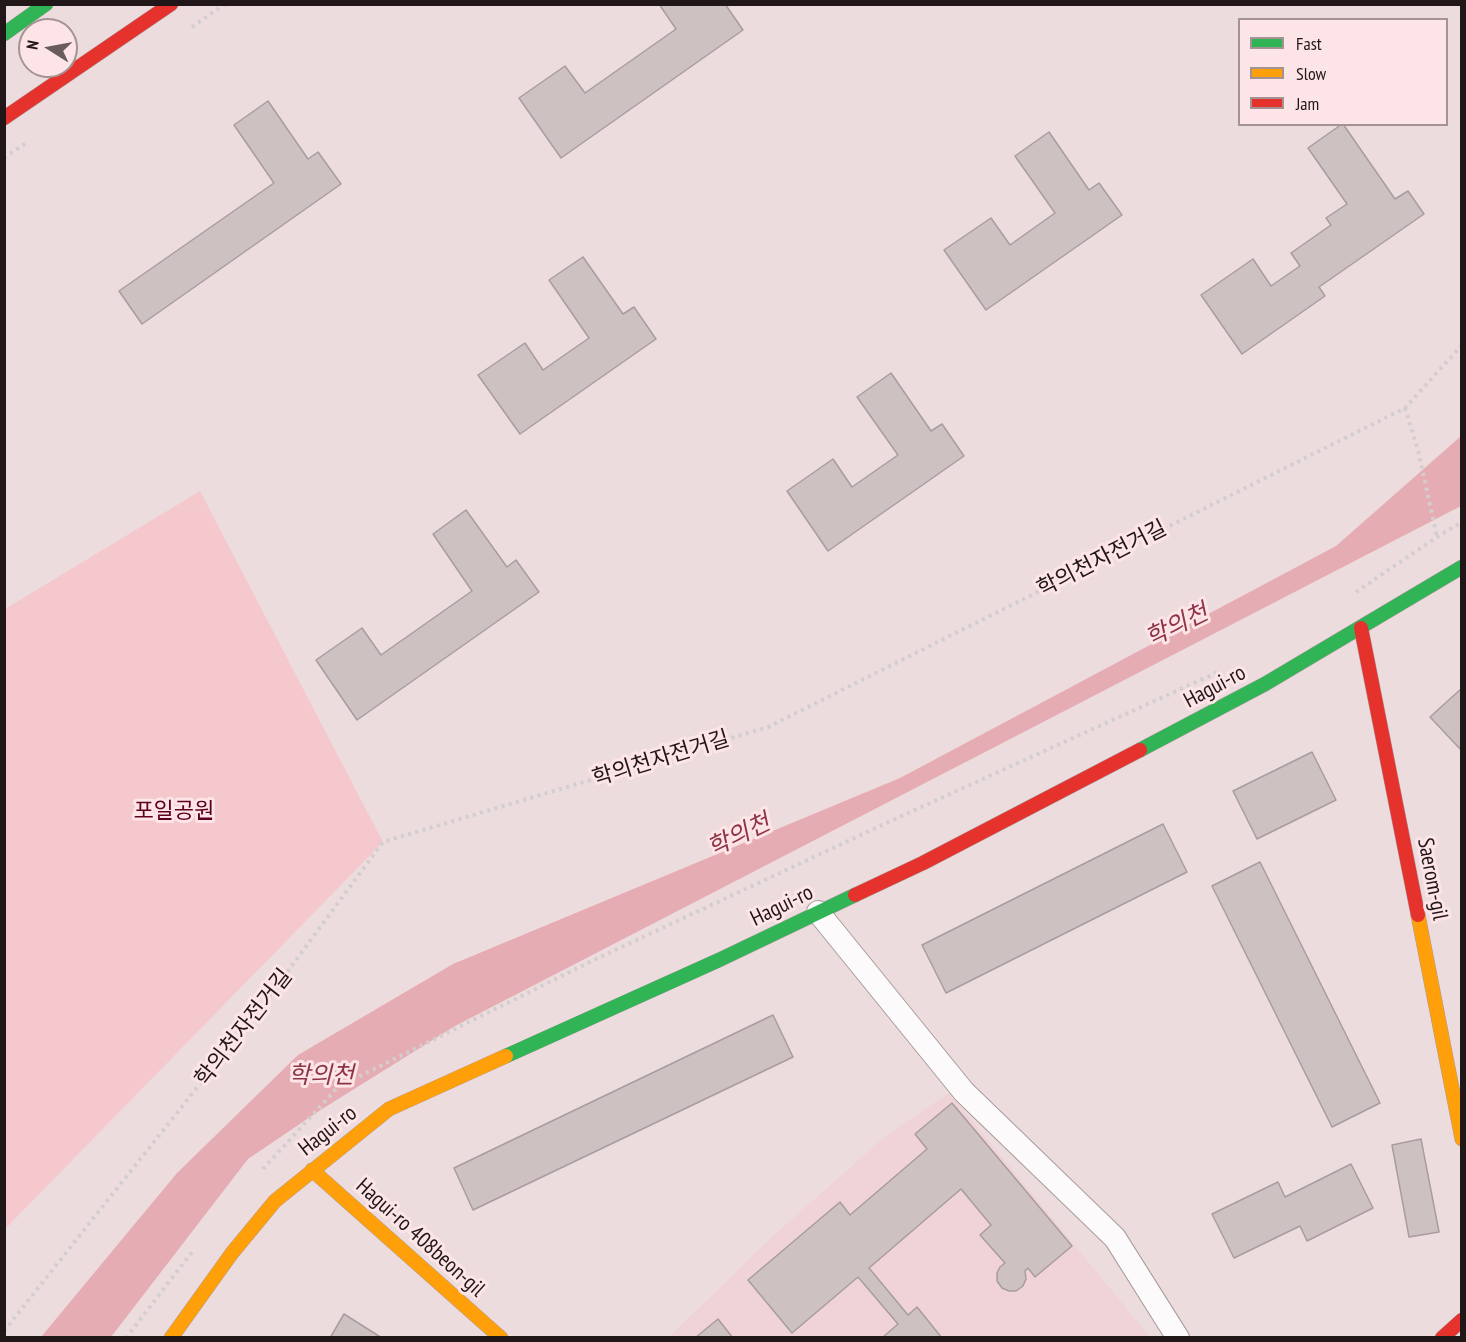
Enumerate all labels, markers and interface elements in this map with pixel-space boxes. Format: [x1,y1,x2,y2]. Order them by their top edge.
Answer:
north arrow [18,18,78,78]
legend [1238,18,1448,126]
text: Fast [1296,32,1322,55]
text: N [22,39,43,51]
text: Slow [1296,62,1326,85]
text: Jam [1296,92,1319,115]
street label: 학의천자전거길 [1033,515,1171,603]
water label: 학의천 [1141,599,1213,653]
street label: Hagui-ro [1180,660,1250,714]
street label: 학의천자전거길 [589,726,733,792]
park label: 포일공원 [134,799,214,825]
water label: 학의천 [703,809,775,863]
street label: Saerom-gil [1411,836,1453,922]
street label: Hagui-ro [746,880,818,932]
street label: 학의천자전거길 [190,964,298,1092]
water label: 학의천 [288,1062,354,1090]
street label: Hagui-ro [294,1100,362,1162]
street label: Hagui-ro 408beon-gil [350,1173,490,1303]

